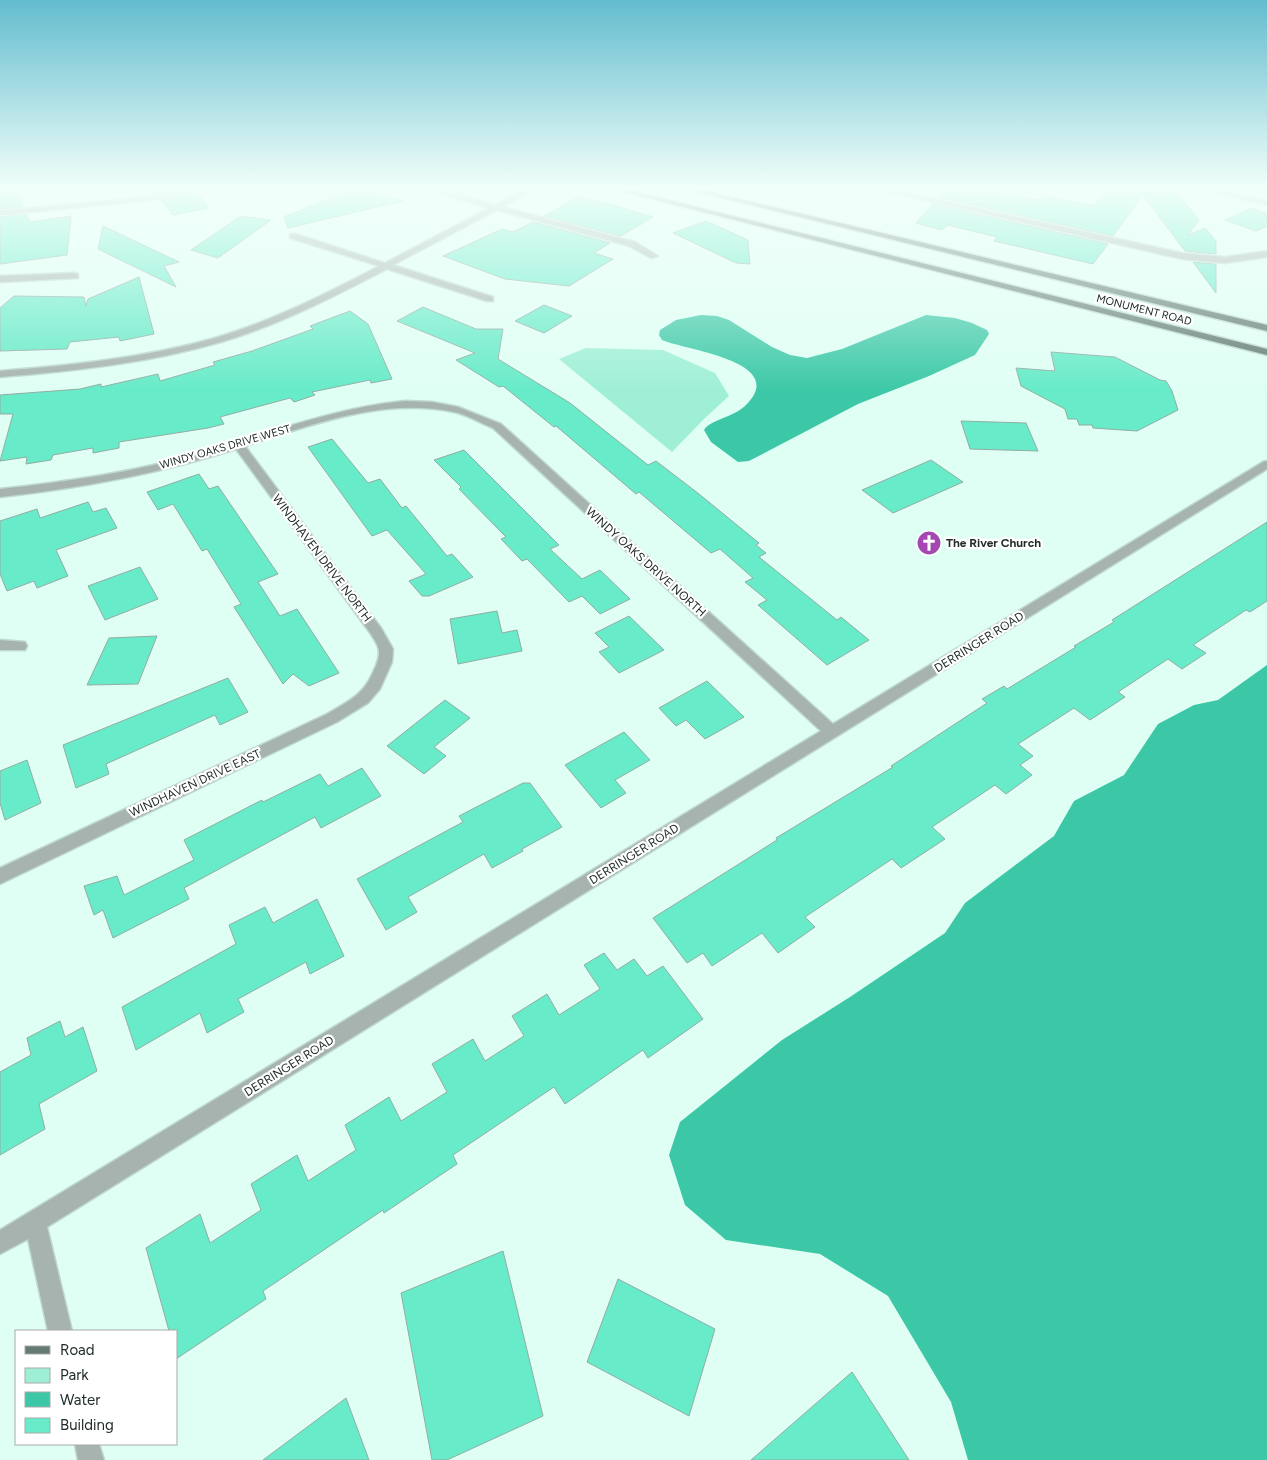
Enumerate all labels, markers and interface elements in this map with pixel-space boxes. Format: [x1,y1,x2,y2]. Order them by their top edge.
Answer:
street label: MONUMENT ROAD [1095,292,1193,328]
street label: WINDY OAKS DRIVE WEST [158,422,292,472]
street label: WINDHAVEN DRIVE NORTH [270,492,374,624]
street label: WINDY OAKS DRIVE NORTH [583,504,709,620]
church icon: The River Church [916,530,942,556]
place label: The River Church [946,536,1041,550]
street label: DERRINGER ROAD [932,609,1026,675]
street label: WINDHAVEN DRIVE EAST [127,746,263,820]
street label: DERRINGER ROAD [587,821,681,887]
street label: DERRINGER ROAD [242,1033,336,1099]
legend [15,1330,178,1445]
text: Road [60,1341,95,1359]
text: Park [60,1366,89,1384]
text: Water [60,1391,100,1409]
text: Building [60,1416,114,1434]

